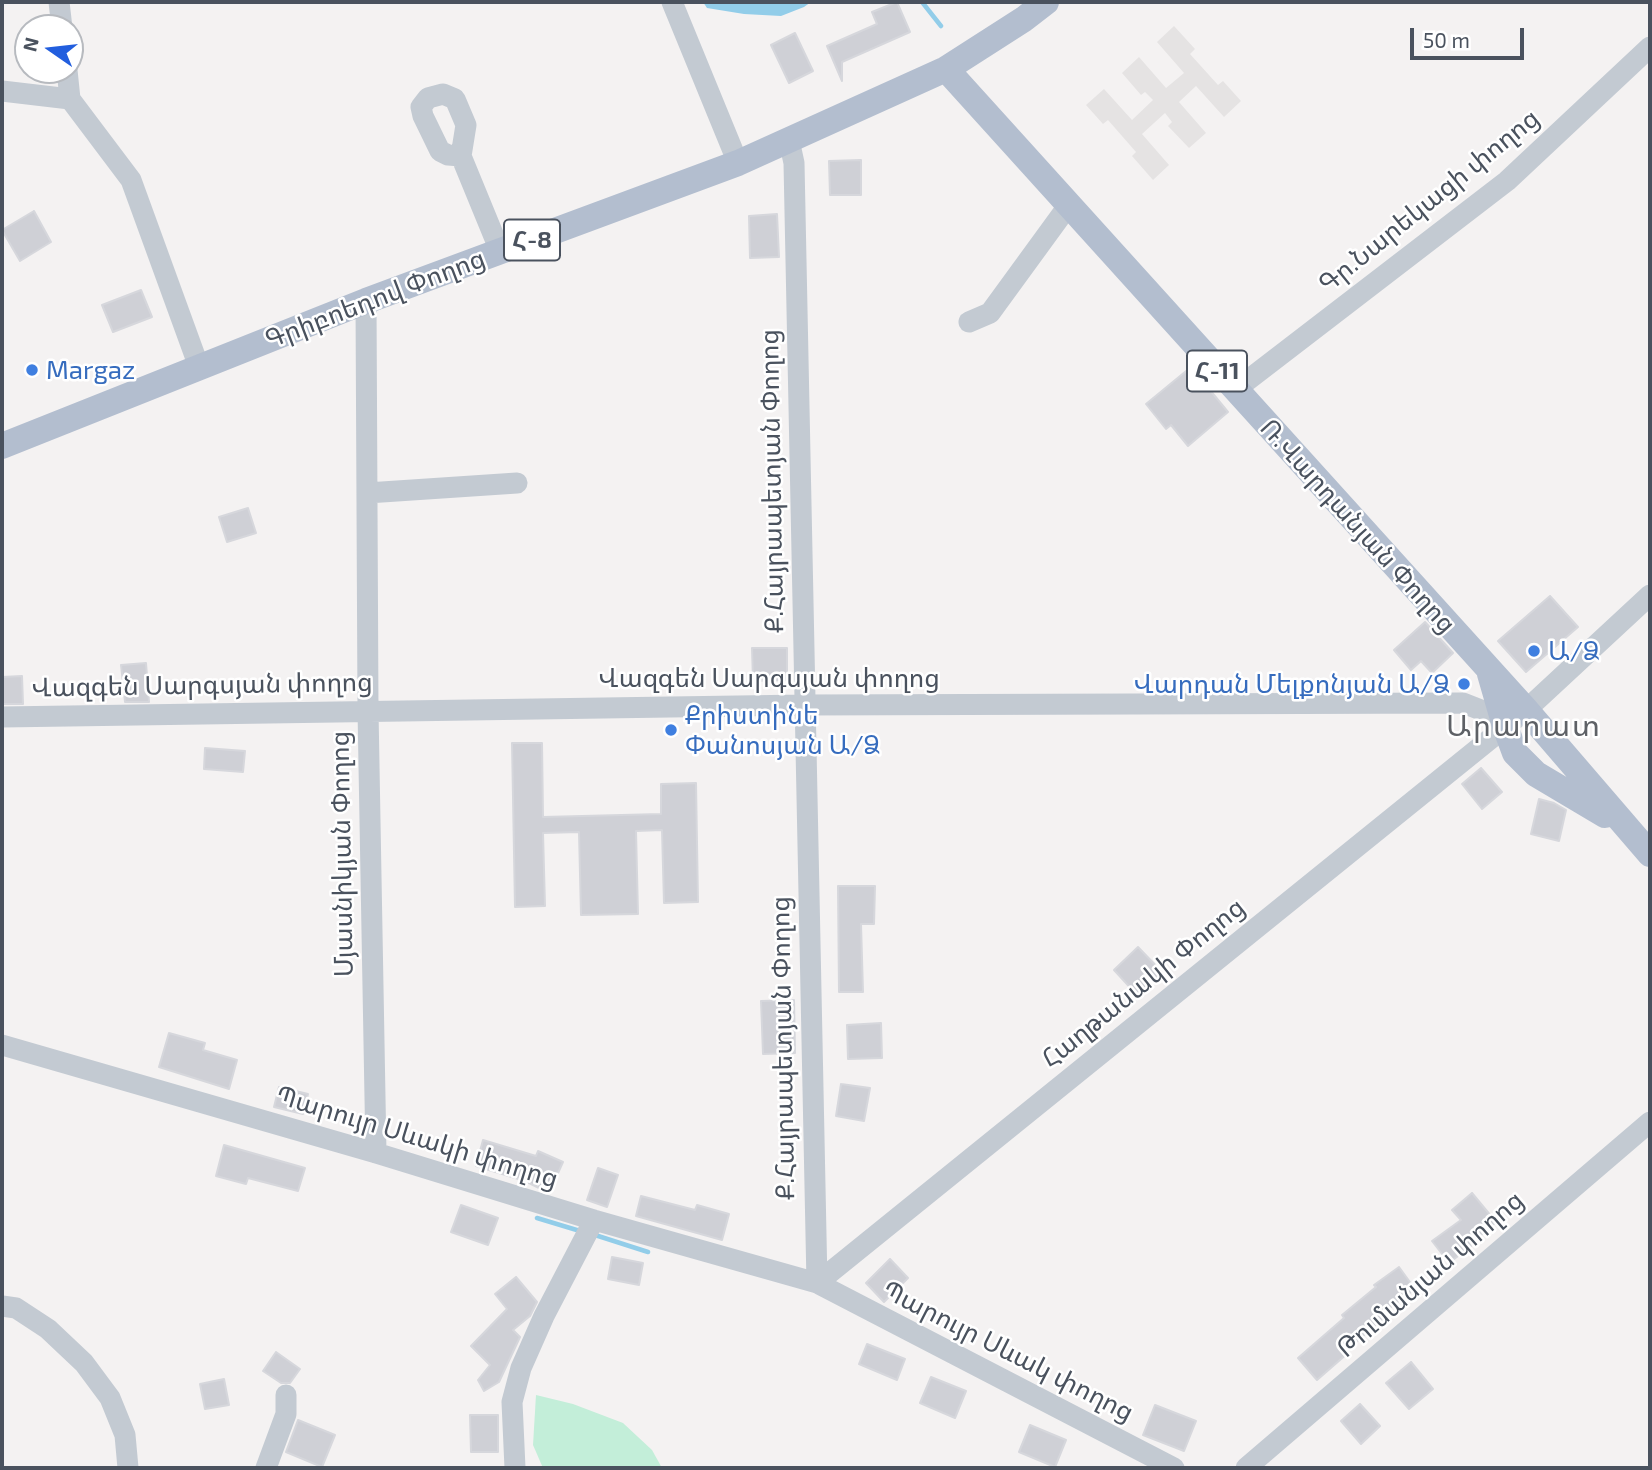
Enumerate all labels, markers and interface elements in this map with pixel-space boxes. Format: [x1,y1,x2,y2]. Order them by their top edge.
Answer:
north arrow [14,14,84,84]
scale bar [1414,14,1528,58]
text: 50 m [1423,27,1470,52]
text: N [17,35,43,54]
street label: Գր.Նարեկացի փողոց [1312,102,1546,300]
road number: Հ-8 [504,220,560,260]
street label: Գրիբոեդով Փողոց [261,243,489,355]
street label: Ք.Հայրապետյան Փողոց [754,329,790,633]
road number: Հ-11 [1187,350,1247,392]
place label: Margaz [46,354,135,386]
marker: Margaz [24,362,40,378]
street label: Ռ.Վարդանյան Փողոց [1254,412,1462,640]
place label: Ա/Ձ [1548,635,1600,667]
marker: Ա/Ձ [1526,643,1542,659]
street label: Վազգեն Սարգսյան փողոց [598,662,940,694]
street label: Վազգեն Սարգսյան փողոց [31,666,373,704]
place label: Վարդան Մելքոնյան Ա/Ձ [1133,668,1450,700]
marker: Վարդան Մելքոնյան Ա/Ձ [1456,676,1472,692]
place label: Քրիստինե Փանոսյան Ա/Ձ [685,699,880,760]
district label: Արարատ [1447,708,1601,744]
marker: Քրիստինե Փանոսյան Ա/Ձ [663,722,679,738]
street label: Մյասնիկյան Փողոց [324,731,360,977]
street label: Հաղթանակի Փողոց [1035,891,1251,1075]
street label: Ք.Հայրապետյան Փողոց [765,896,801,1200]
street label: Պարույր Սևակի փողոց [272,1079,562,1195]
street label: Թումանյան փողոց [1330,1184,1530,1364]
street label: Պարույր Սևակ փողոց [877,1274,1139,1428]

